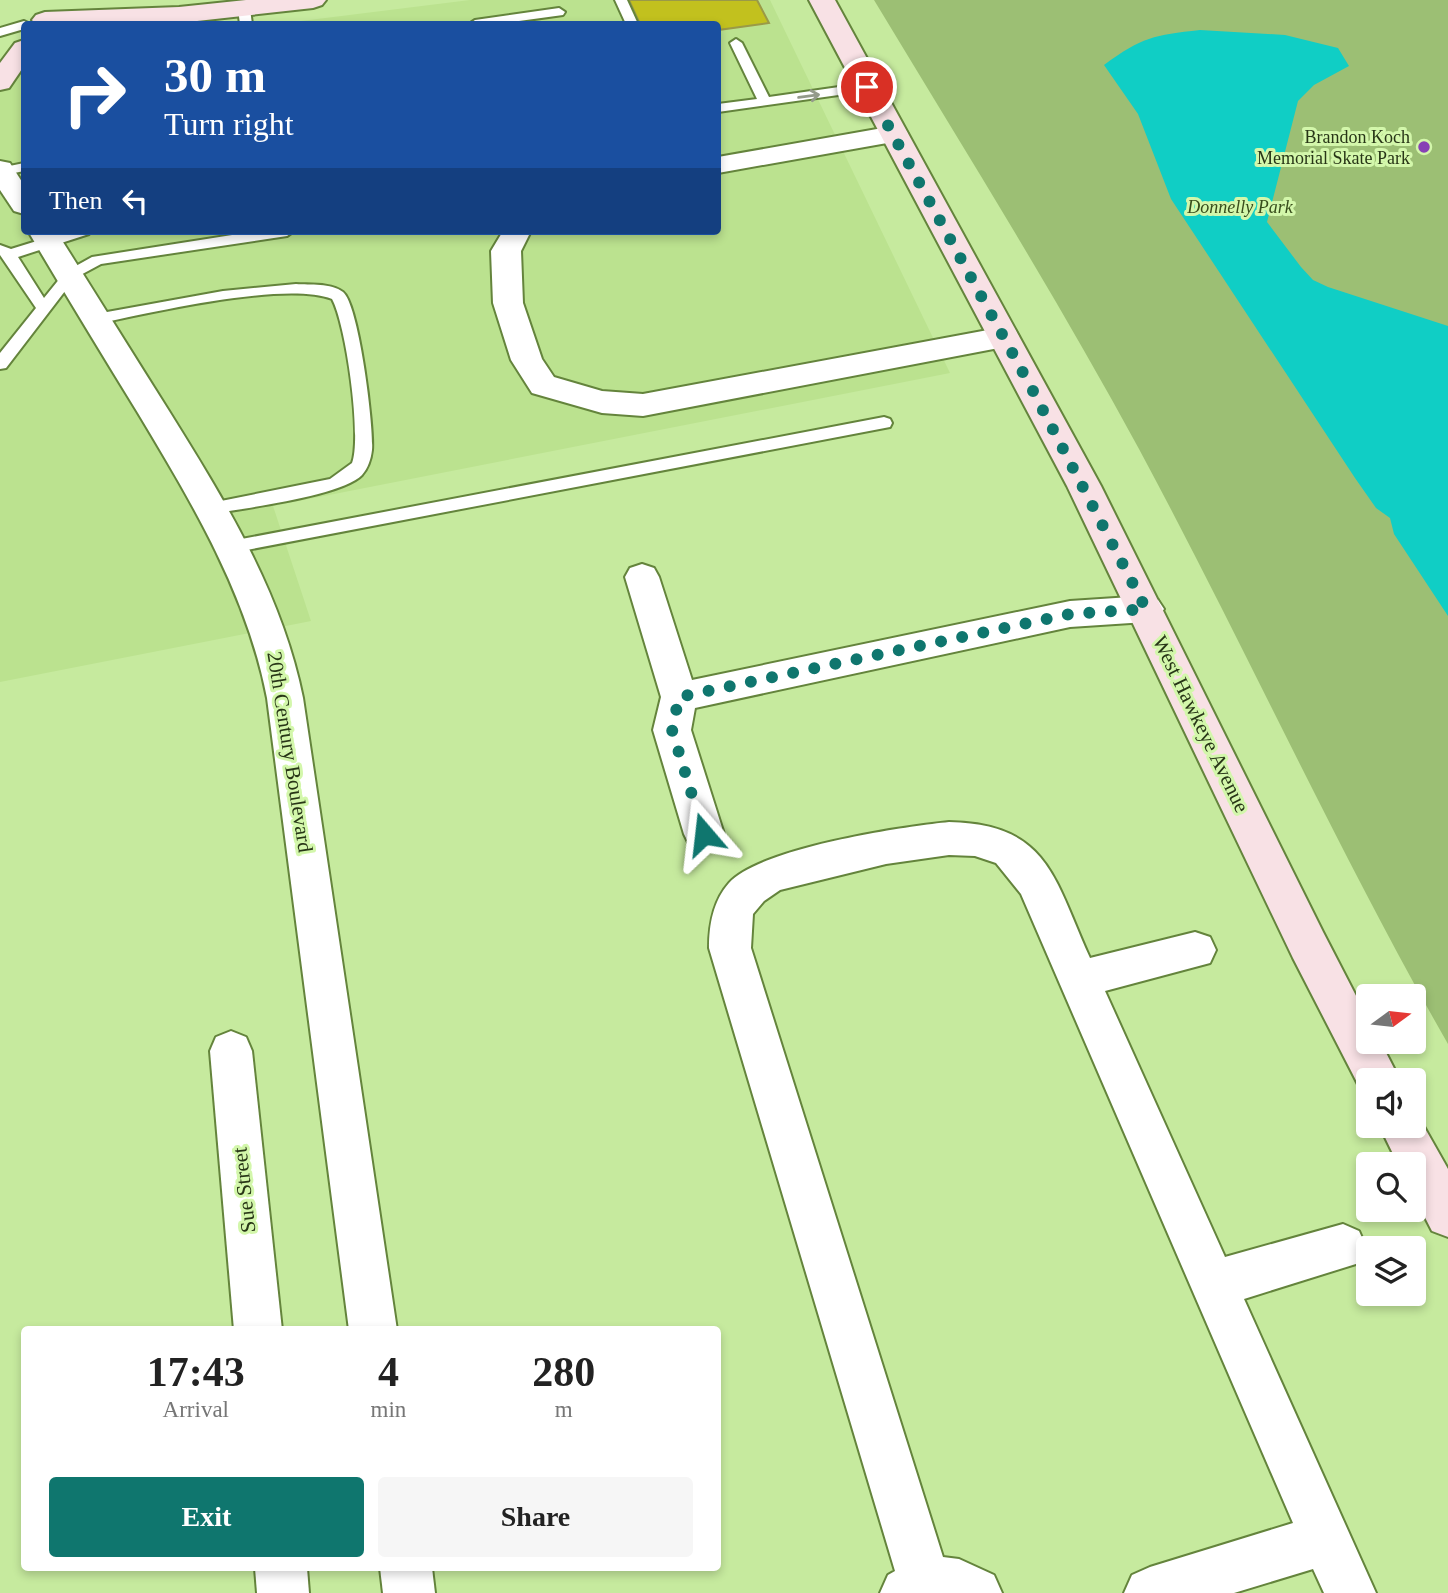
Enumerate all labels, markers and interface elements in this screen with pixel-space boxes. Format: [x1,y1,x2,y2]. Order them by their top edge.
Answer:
text: 30 m [164,48,266,103]
icon: right [49,49,140,140]
pin [837,57,897,117]
icon: arrive [848,68,886,106]
one-way arrow [797,89,820,102]
text: Turn right [164,106,294,142]
place label: Brandon Koch Memorial Skate Park [1257,127,1410,168]
marker: Brandon Koch Memorial Skate Park [1416,139,1432,155]
icon: left [116,182,154,220]
text: Then [49,186,102,215]
park label: Donnelly Park [1186,197,1294,217]
street label: West Hawkeye Avenue [1148,632,1254,816]
street label: 20th Century Boulevard [262,650,318,855]
position arrow [667,797,741,871]
north arrow [1356,984,1426,1054]
map controls [1356,984,1426,1306]
button: sound [1356,1068,1426,1138]
street label: Sue Street [228,1146,260,1234]
button: search [1356,1152,1426,1222]
button: layers [1356,1236,1426,1306]
text: 17:43 [147,1349,245,1395]
text: 4 [378,1349,399,1395]
text: 280 [532,1349,595,1395]
text: Arrival [163,1397,229,1422]
text: min [371,1397,406,1422]
text: m [555,1397,573,1422]
button: Exit [49,1477,364,1557]
button: Share [378,1477,693,1557]

